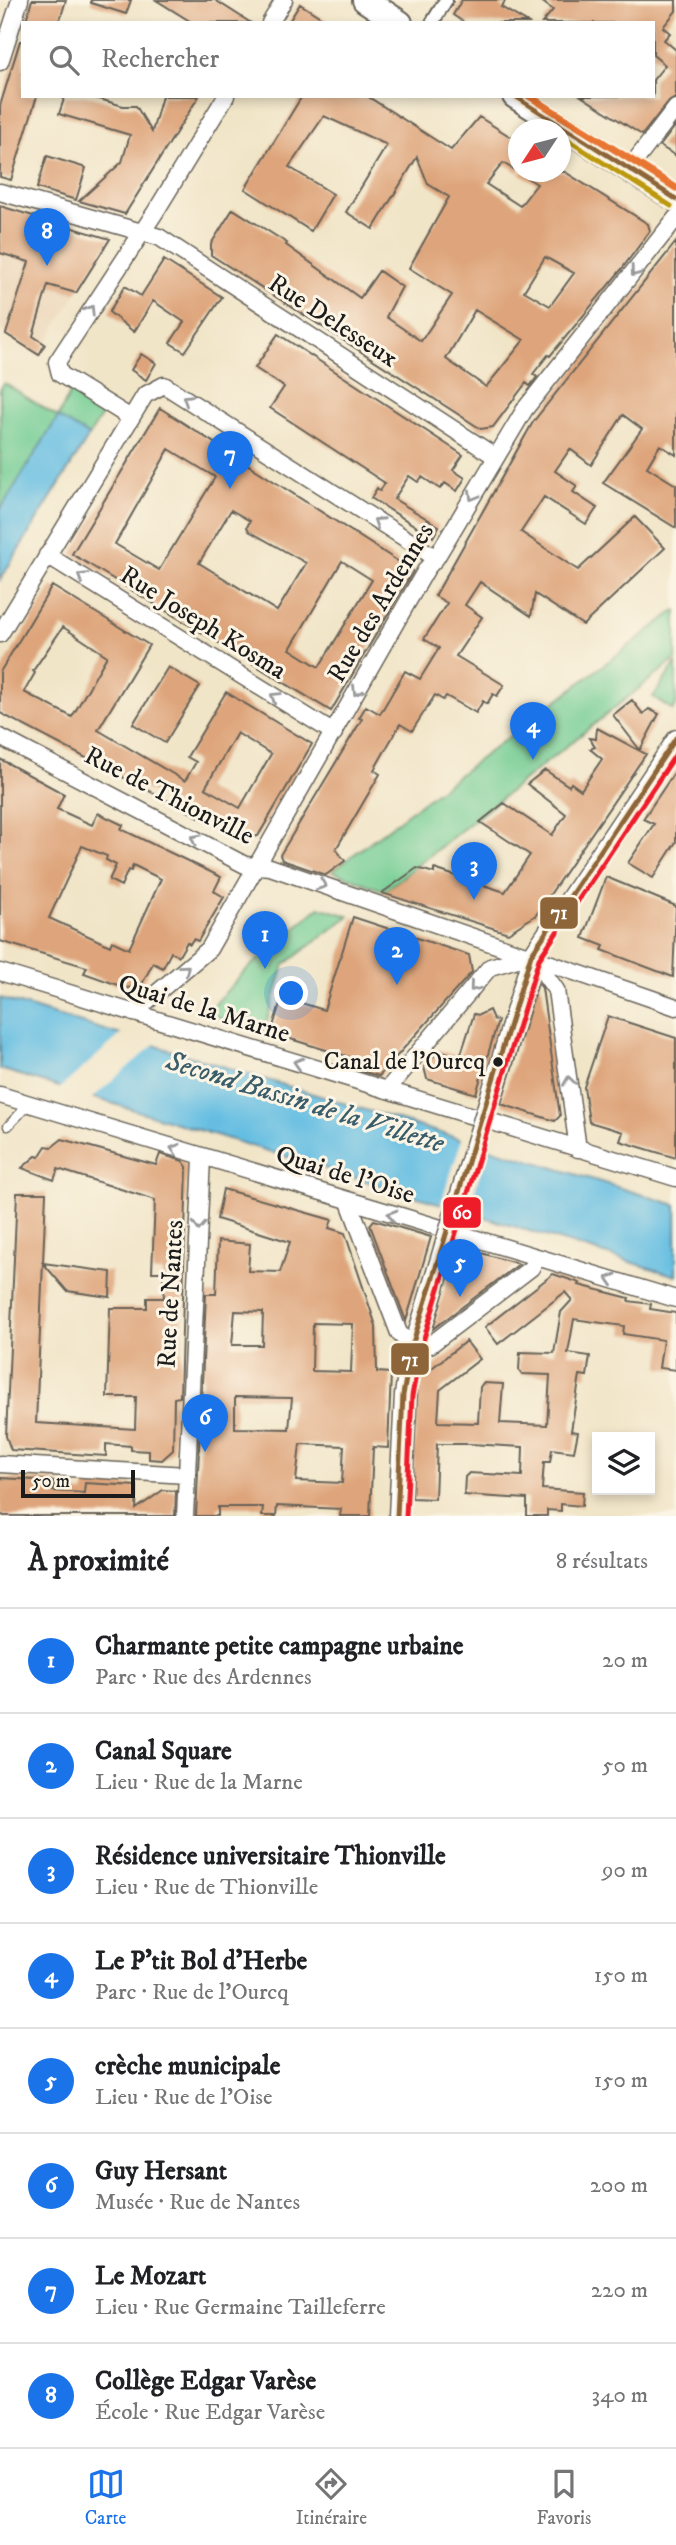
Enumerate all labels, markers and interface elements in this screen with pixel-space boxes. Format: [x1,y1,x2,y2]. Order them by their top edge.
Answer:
search box [21,21,655,98]
icon: search [45,41,83,79]
text: Rechercher [101,43,219,76]
north arrow [508,119,571,182]
pin: 8 [24,208,70,266]
one-way arrow [631,265,643,277]
street label: Rue Delesseux [262,267,404,375]
one-way arrow [82,304,95,317]
one-way arrow [181,395,194,408]
pin: 7 [207,431,253,489]
one-way arrow [468,488,481,501]
street label: Rue des Ardennes [320,517,442,689]
one-way arrow [373,517,386,530]
street label: Rue Joseph Kosma [114,559,292,687]
one-way arrow [77,572,90,585]
one-way arrow [352,684,365,697]
one-way arrow [270,692,283,705]
pin: 4 [510,702,556,760]
street label: Rue de Thionville [79,739,259,853]
one-way arrow [190,833,202,847]
pin: 3 [451,842,497,900]
one-way arrow [315,877,327,891]
line badge: 71 [539,896,579,930]
text: 71 [551,902,568,925]
pin: 1 [242,911,288,969]
pin: 2 [374,927,420,985]
one-way arrow [177,965,190,977]
street label: Quai de la Marne [114,967,294,1051]
your location [274,976,308,1010]
one-way arrow [470,979,482,992]
water label: Second Bassin de la Villette [161,1043,450,1161]
place label: Canal de l'Ourcq [324,1047,486,1077]
marker: Canal de l'Ourcq [491,1055,505,1069]
one-way arrow [292,1056,304,1071]
one-way arrow [562,1076,577,1087]
street label: Quai de l'Oise [272,1138,418,1212]
one-way arrow [169,1143,181,1157]
line badge: 60 [442,1196,482,1229]
text: 60 [452,1202,472,1225]
one-way arrow [387,1209,399,1224]
street label: Rue de Nantes [151,1219,191,1369]
one-way arrow [191,1221,206,1232]
pin: 5 [437,1239,483,1297]
one-way arrow [605,1273,617,1288]
line badge: 71 [390,1342,430,1376]
text: 71 [402,1349,419,1372]
pin: 6 [182,1394,228,1452]
map controls [592,1432,655,1495]
button: layers [592,1432,655,1495]
scale bar [21,1467,135,1499]
text: 50 m [32,1470,70,1493]
text: À proximité [28,1543,169,1580]
text: 8 résultats [556,1547,648,1576]
text: Charmante petite campagne urbaine [95,1630,464,1663]
text: 1 [47,1646,55,1675]
text: 20 m [602,1646,648,1675]
text: Parc · Rue des Ardennes [95,1663,312,1692]
text: Canal Square [95,1735,232,1768]
text: 2 [45,1751,57,1780]
text: 50 m [602,1751,648,1780]
text: Lieu · Rue de la Marne [95,1768,303,1797]
text: Résidence universitaire Thionville [95,1840,446,1873]
text: 3 [47,1856,55,1885]
text: 90 m [602,1856,648,1885]
text: Lieu · Rue de Thionville [95,1873,318,1902]
text: Le P'tit Bol d'Herbe [95,1945,307,1978]
text: 4 [44,1961,58,1990]
text: 150 m [594,1961,648,1990]
text: Parc · Rue de l'Ourcq [95,1978,289,2007]
text: crèche municipale [95,2050,280,2083]
text: 5 [45,2066,57,2095]
text: 150 m [594,2066,648,2095]
text: Lieu · Rue de l'Oise [95,2083,273,2112]
text: Guy Hersant [95,2155,227,2188]
text: 6 [45,2171,57,2200]
text: 200 m [590,2171,648,2200]
text: Musée · Rue de Nantes [95,2188,300,2217]
text: Le Mozart [95,2260,206,2293]
text: 7 [45,2276,57,2305]
text: 220 m [591,2276,648,2305]
text: Lieu · Rue Germaine Tailleferre [95,2293,386,2322]
text: Collège Edgar Varèse [95,2365,316,2398]
text: 8 [45,2381,57,2410]
text: 340 m [592,2381,648,2410]
text: École · Rue Edgar Varèse [95,2398,325,2427]
tab: Carte [85,2465,126,2530]
tab: Itinéraire [296,2465,367,2530]
tab: Favoris [536,2465,591,2530]

